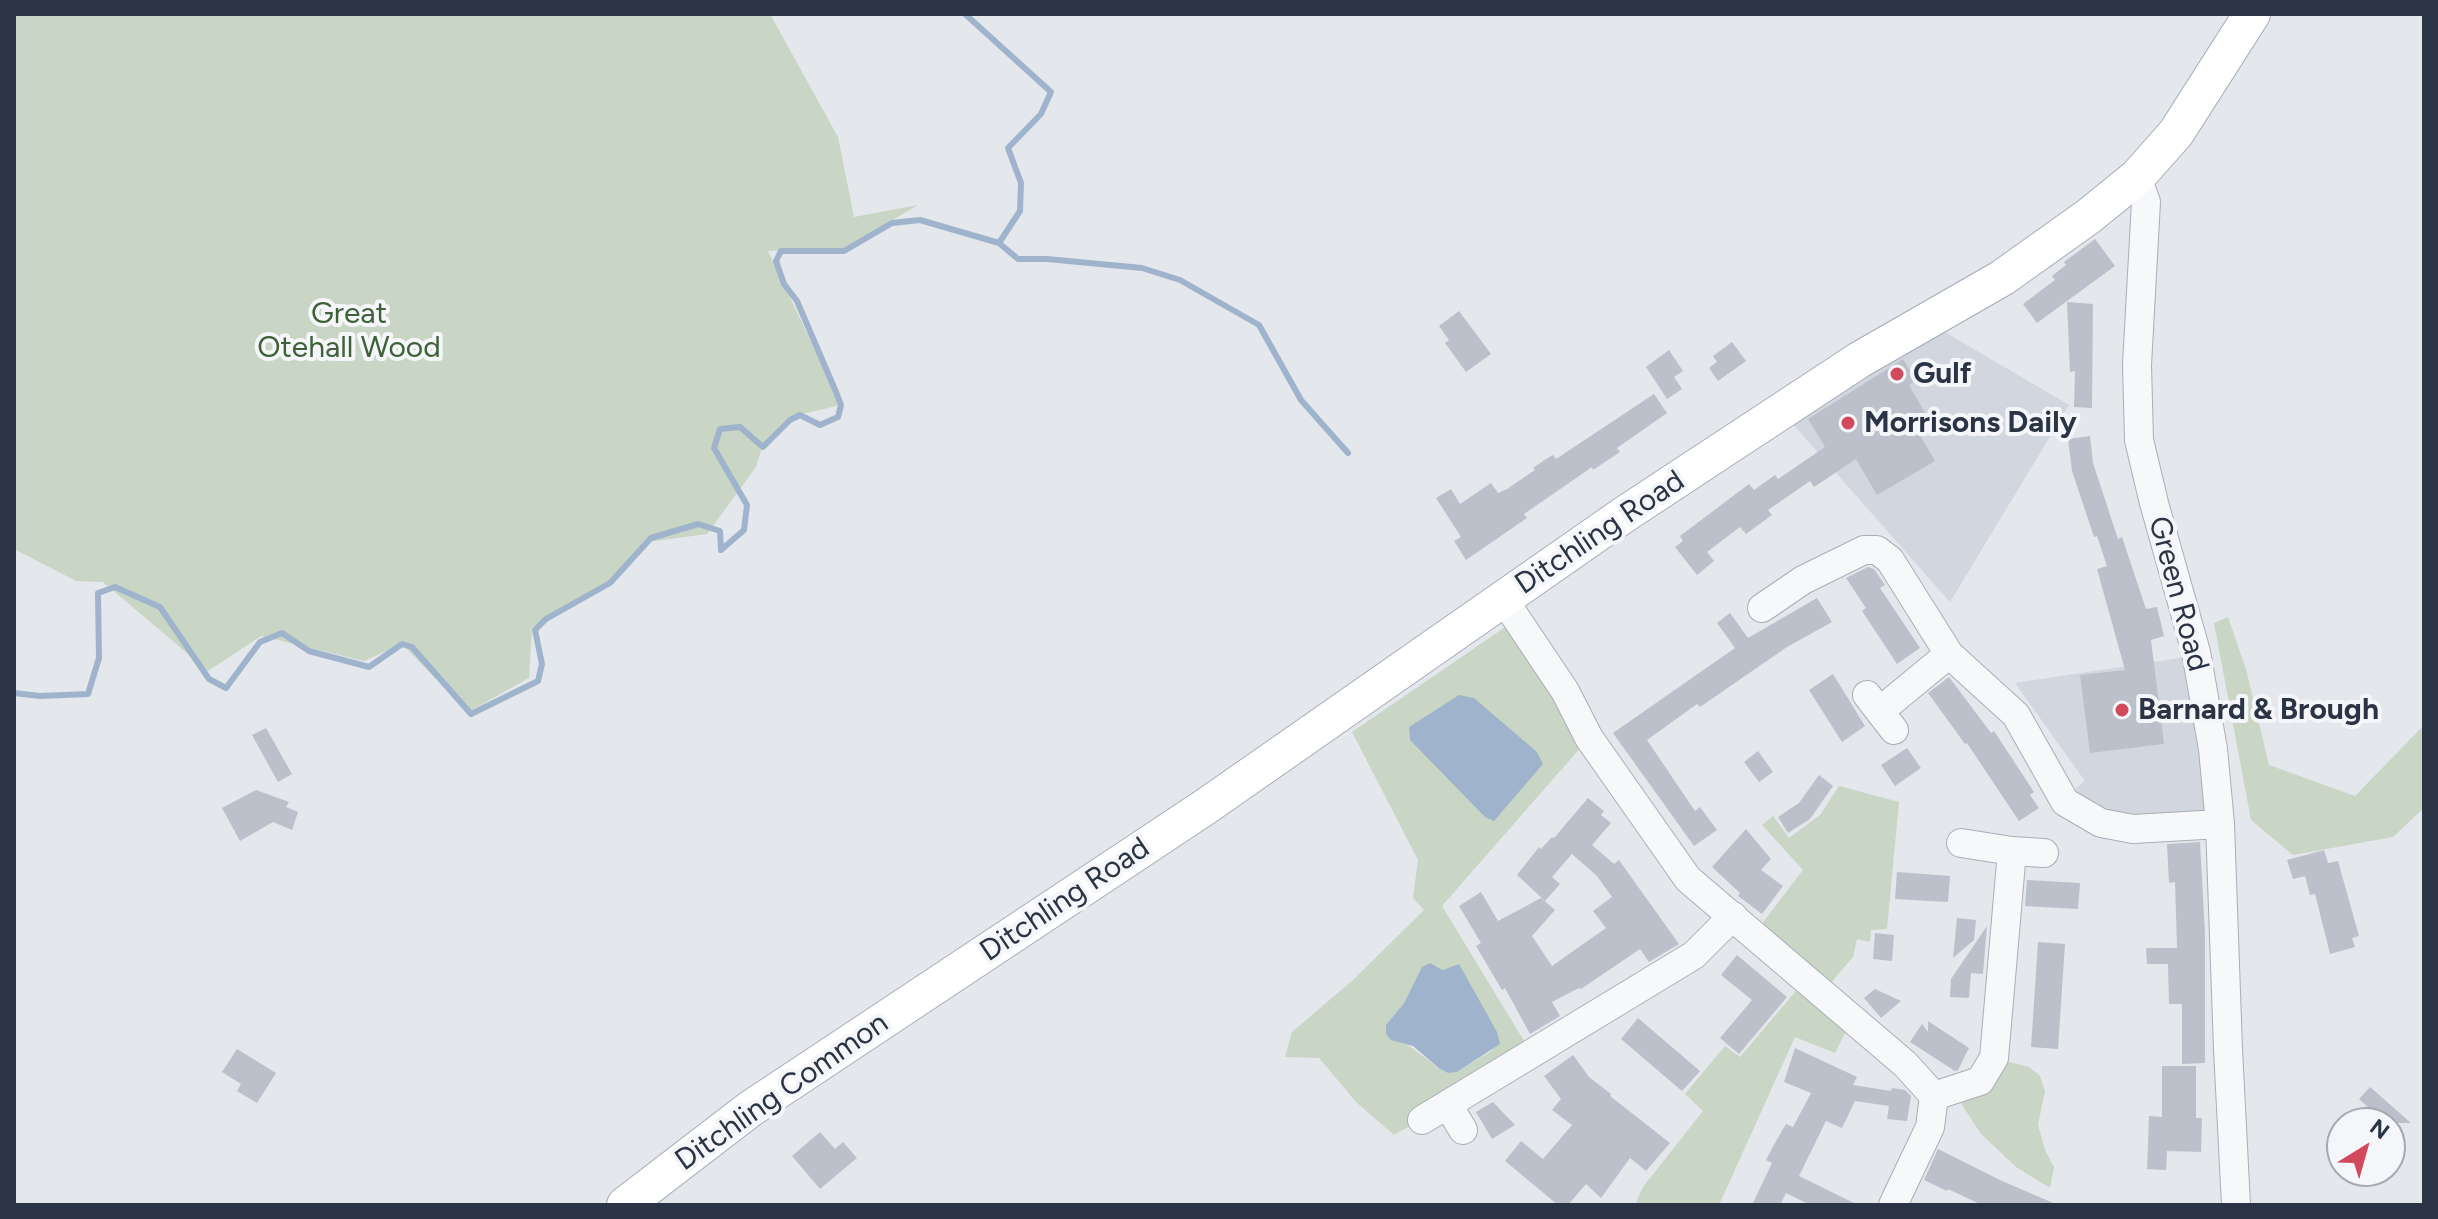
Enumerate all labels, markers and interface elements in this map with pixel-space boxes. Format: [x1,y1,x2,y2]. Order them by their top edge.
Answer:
park label: Great Otehall Wood [257,296,441,366]
place label: Gulf [1913,356,1971,392]
marker: Gulf [1888,365,1906,383]
place label: Morrisons Daily [1864,405,2077,441]
marker: Morrisons Daily [1839,414,1857,432]
street label: Ditchling Road [1509,463,1691,603]
street label: Green Road [2140,513,2216,675]
place label: Barnard & Brough [2138,692,2379,728]
marker: Barnard & Brough [2113,701,2131,719]
street label: Ditchling Road [974,830,1156,970]
street label: Ditchling Common [669,1005,895,1179]
north arrow [2326,1107,2406,1187]
text: N [2365,1113,2394,1145]

